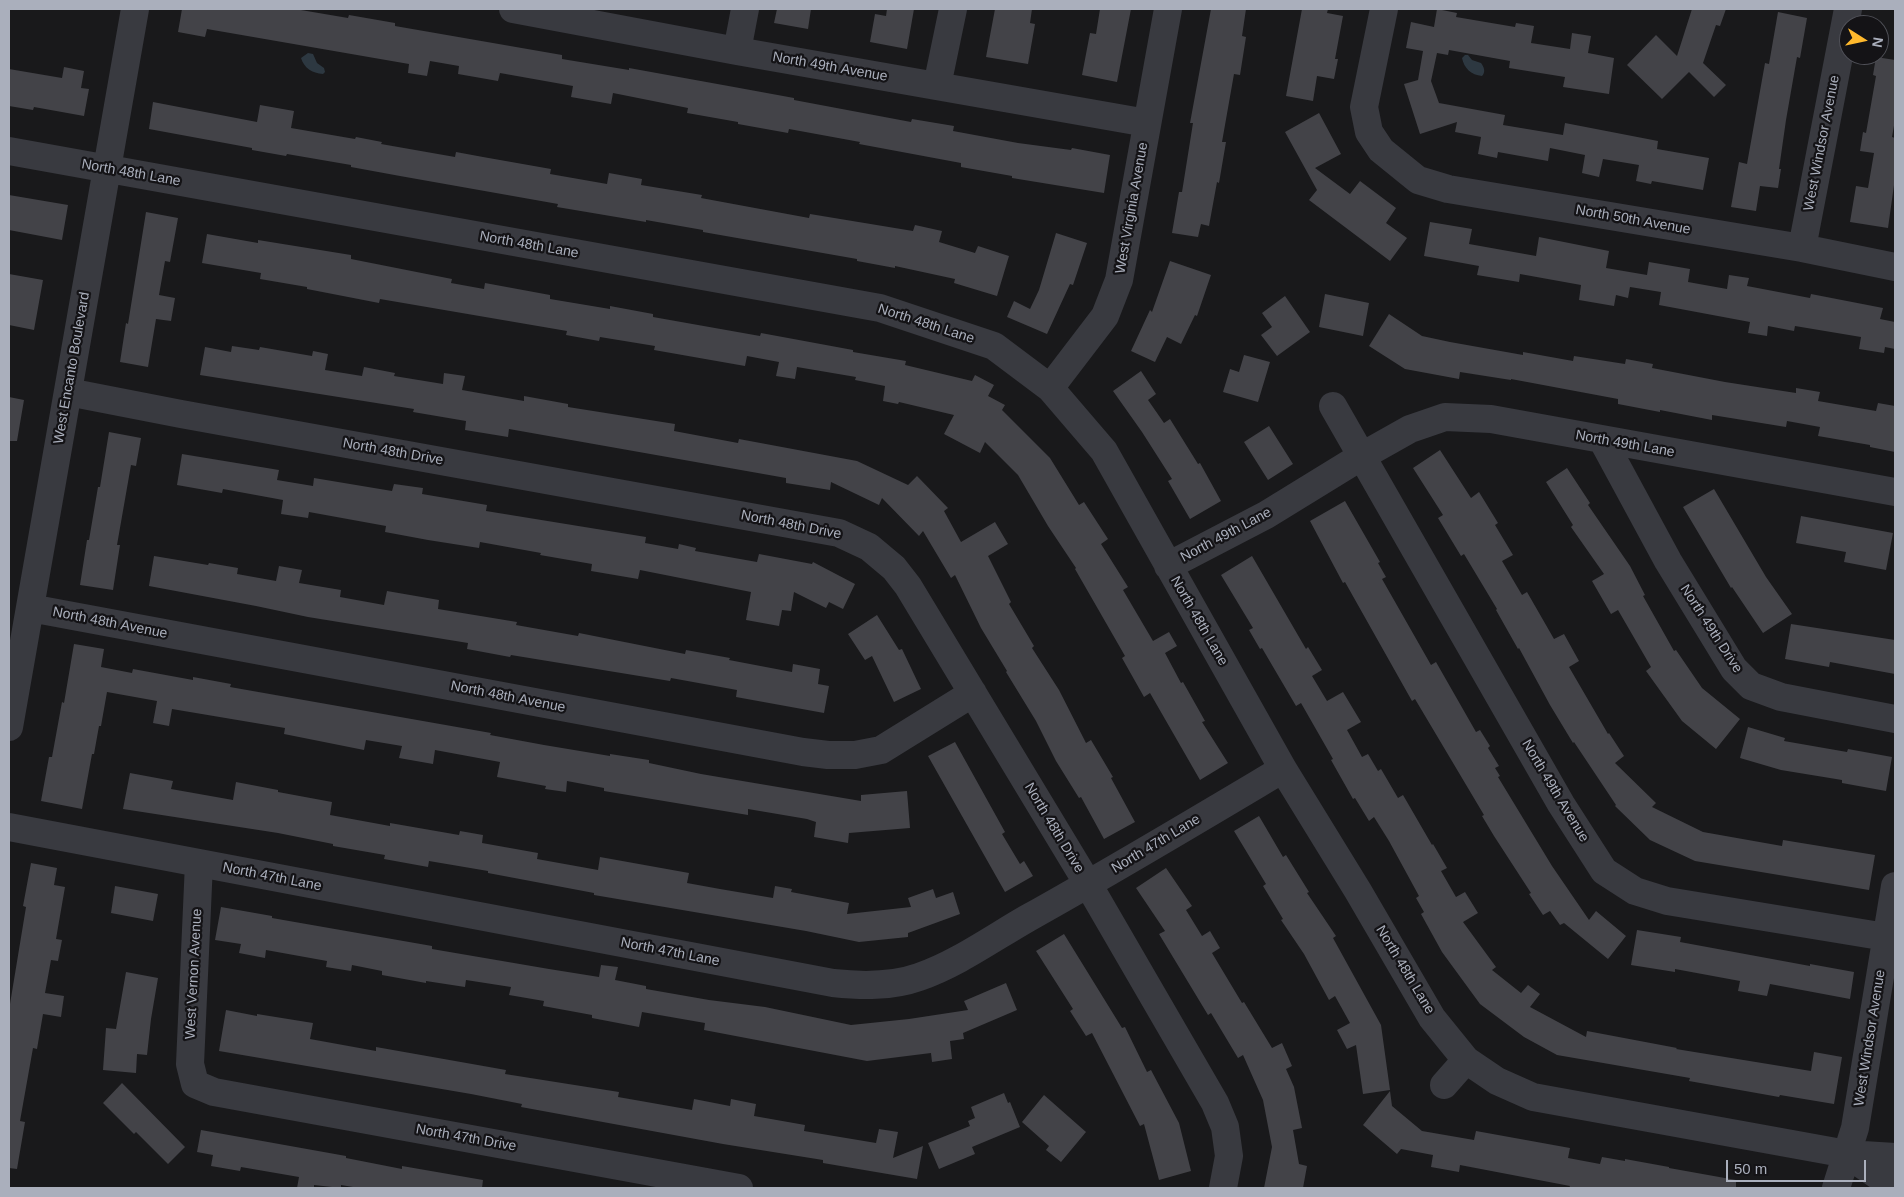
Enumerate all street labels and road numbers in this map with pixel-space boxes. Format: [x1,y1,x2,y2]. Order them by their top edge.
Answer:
street label: North 49th Avenue [771,49,889,85]
street label: West Windsor Avenue [1801,74,1843,212]
street label: West Virginia Avenue [1112,141,1152,275]
street label: North 48th Lane [80,156,182,190]
street label: North 50th Avenue [1574,202,1692,238]
street label: North 48th Lane [478,228,580,262]
street label: West Encanto Boulevard [50,291,94,445]
street label: North 48th Lane [876,300,976,348]
street label: North 49th Lane [1574,427,1676,461]
street label: North 48th Drive [341,435,445,469]
street label: North 49th Lane [1178,504,1274,566]
street label: North 48th Drive [739,507,843,543]
street label: North 48th Lane [1167,573,1231,669]
street label: North 49th Drive [1676,582,1746,676]
street label: North 48th Avenue [51,604,169,642]
street label: North 48th Avenue [449,678,567,716]
street label: North 49th Avenue [1518,737,1592,845]
street label: North 48th Drive [1021,780,1087,876]
street label: North 47th Lane [1109,811,1203,877]
street label: North 47th Lane [221,859,323,895]
street label: West Vernon Avenue [182,908,206,1040]
street label: North 48th Lane [1372,923,1438,1017]
street label: North 47th Lane [619,934,721,970]
street label: West Windsor Avenue [1851,969,1889,1107]
street label: North 47th Drive [414,1121,518,1155]

